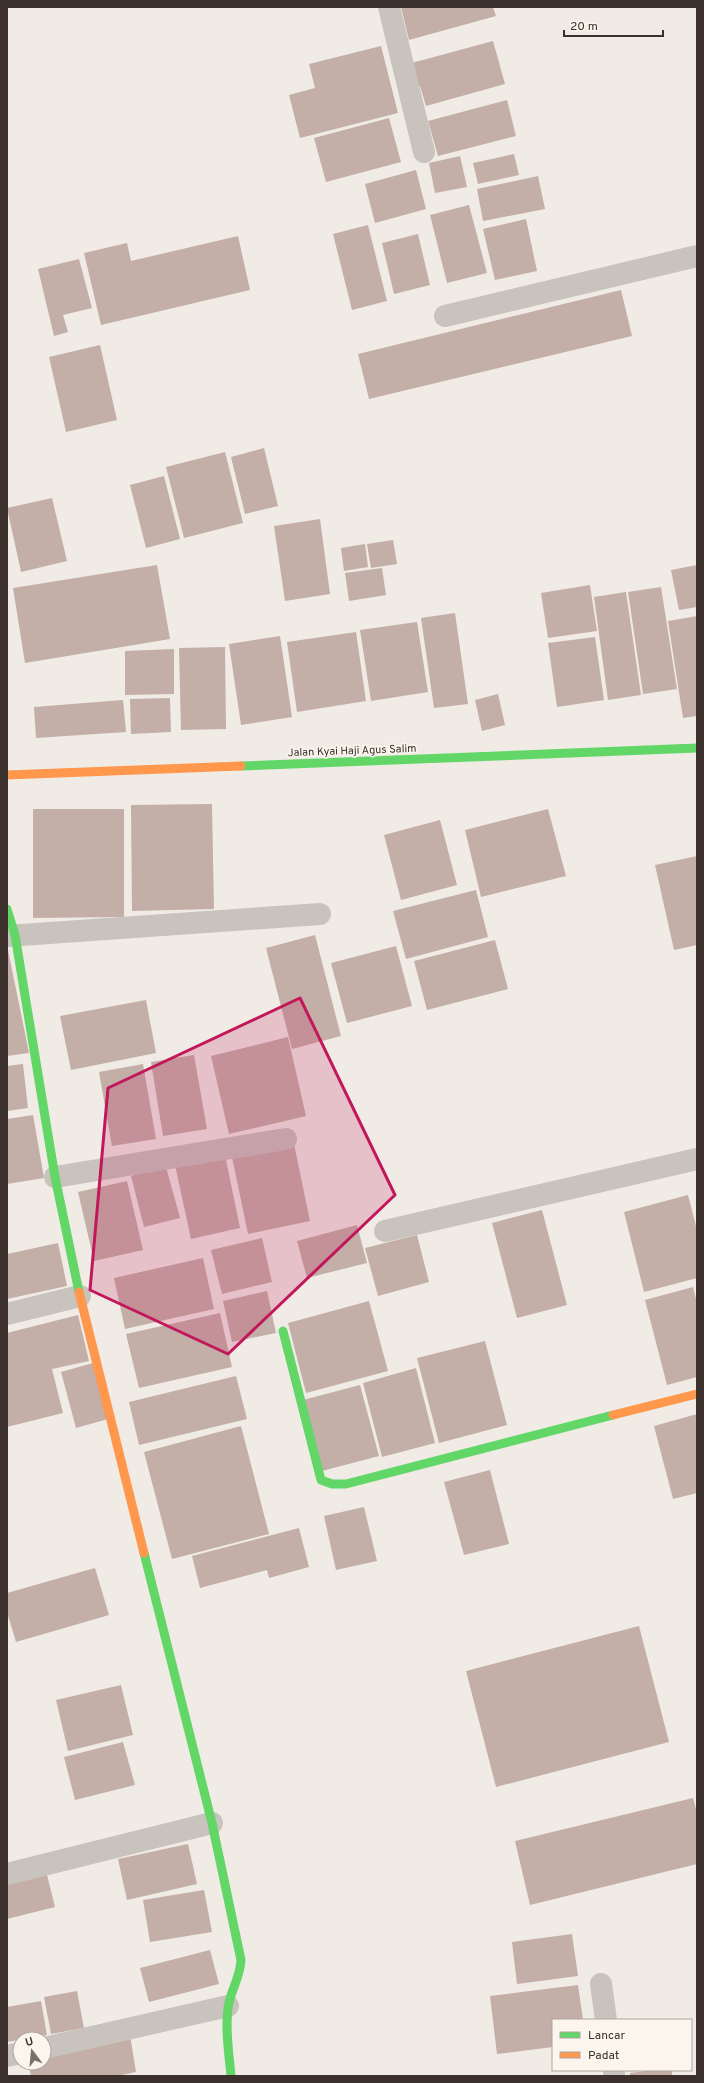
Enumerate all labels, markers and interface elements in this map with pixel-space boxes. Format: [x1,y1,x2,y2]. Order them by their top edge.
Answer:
scale bar [564,12,663,38]
text: 20 m [570,19,598,35]
street label: Jalan Kyai Haji Agus Salim [287,742,417,760]
legend [552,2019,692,2071]
text: Lancar [588,2028,625,2044]
north arrow [12,2031,52,2071]
text: U [24,2035,35,2050]
text: Padat [588,2048,619,2064]

